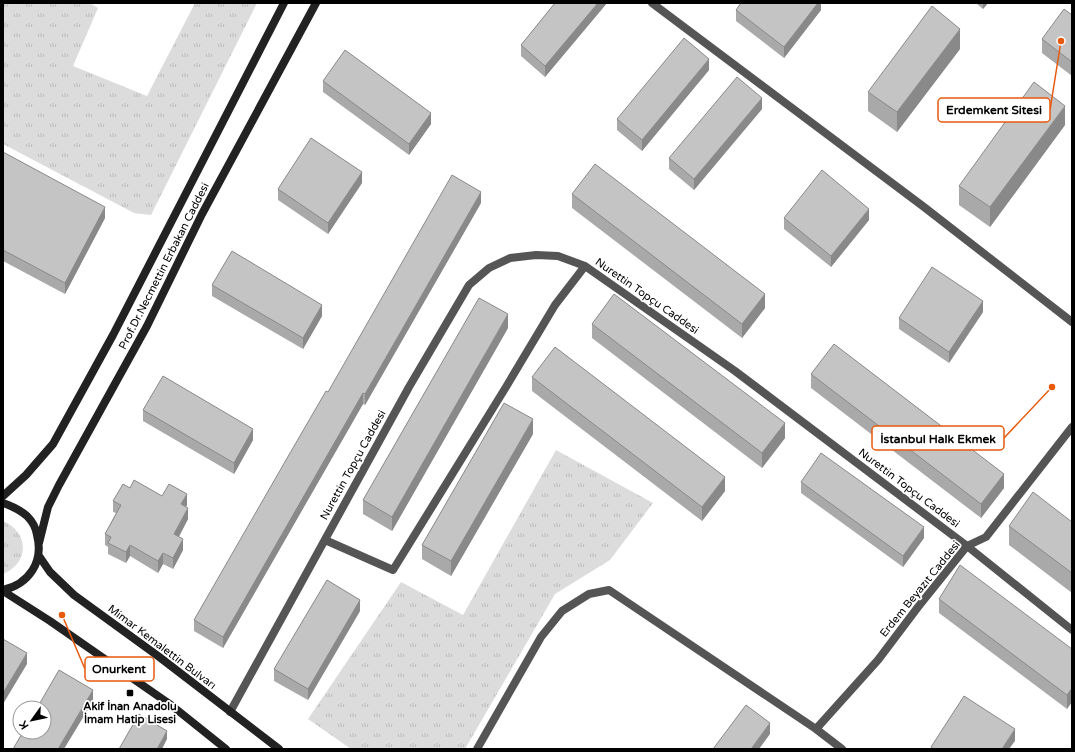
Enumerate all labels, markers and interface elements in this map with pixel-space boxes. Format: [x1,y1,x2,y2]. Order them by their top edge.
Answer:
callout: Erdemkent Sitesi [938,98,1050,122]
text: Erdemkent Sitesi [946,103,1042,117]
street label: Prof.Dr.Necmettin Erbakan Caddesi [116,181,212,351]
street label: Nurettin Topçu Caddesi [593,255,701,337]
street label: Nurettin Topçu Caddesi [317,408,389,522]
callout: İstanbul Halk Ekmek [872,426,1004,450]
text: İstanbul Halk Ekmek [880,432,996,446]
street label: Nurettin Topçu Caddesi [856,446,962,530]
street label: Erdem Beyazıt Caddesi [877,538,963,640]
street label: Mimar Kemalettin Bulvarı [105,602,219,692]
callout: Onurkent [85,657,154,681]
text: Onurkent [92,662,146,676]
marker: Akif İnan Anadolu İmam Hatip Lisesi [125,688,135,698]
place label: Akif İnan Anadolu İmam Hatip Lisesi [83,699,177,727]
north arrow [12,700,52,740]
text: K [16,718,31,732]

